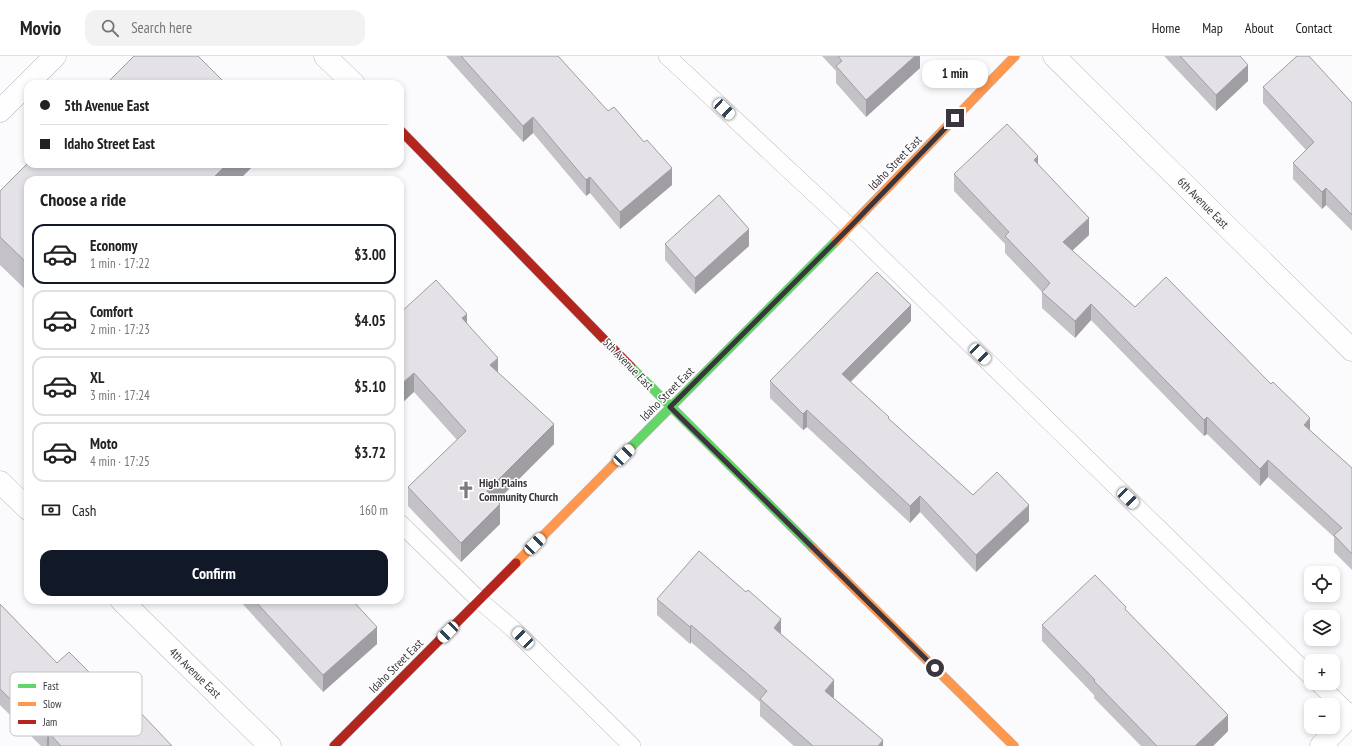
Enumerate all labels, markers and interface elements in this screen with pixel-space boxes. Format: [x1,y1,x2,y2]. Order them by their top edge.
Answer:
search box [85,10,365,46]
text: Movio [20,16,61,40]
icon: search [99,17,121,39]
text: Search here [131,18,192,37]
text: Home [1152,19,1180,37]
text: Map [1202,19,1223,37]
text: About [1245,19,1274,37]
text: Contact [1296,19,1332,37]
callout: 1 min [922,60,988,88]
text: 1 min [942,65,968,82]
text: 5th Avenue East [64,96,149,115]
car [711,96,737,122]
route end [946,109,964,127]
street label: Idaho Street East [865,132,925,193]
text: Idaho Street East [64,134,155,153]
street label: 6th Avenue East [1175,174,1233,232]
text: Choose a ride [40,188,126,211]
icon: car [42,236,78,272]
text: Economy [90,236,138,255]
text: $3.00 [354,245,386,264]
text: 1 min · 17:22 [90,255,150,272]
icon: car [42,302,78,338]
text: Comfort [90,302,133,321]
text: $4.05 [354,311,386,330]
text: 2 min · 17:23 [90,321,150,338]
street label: 5th Avenue East [600,335,657,393]
car [967,341,993,367]
street label: Idaho Street East [636,363,697,424]
icon: car [42,368,78,404]
text: XL [90,368,104,387]
text: $5.10 [354,377,386,396]
text: 3 min · 17:24 [90,387,150,404]
icon: car [42,434,78,470]
text: Moto [90,434,118,453]
car [611,442,637,468]
text: $3.72 [354,443,386,462]
text: 4 min · 17:25 [90,453,150,470]
place label: High Plains Community Church [479,475,558,504]
church icon: High Plains Community Church [456,480,476,500]
car [1115,485,1141,511]
icon: cash [40,499,62,521]
text: Cash [72,501,96,520]
text: 160 m [359,502,388,519]
car [522,531,548,557]
button: Confirm [40,550,388,596]
map controls [1304,566,1340,734]
button: locate [1304,566,1340,602]
button: layers [1304,610,1340,646]
car [435,619,461,645]
car [510,625,536,651]
street label: Idaho Street East [365,635,426,696]
street label: 4th Avenue East [166,644,225,702]
button: + [1304,654,1340,690]
route start [926,659,944,677]
legend [10,672,142,736]
text: Fast [43,679,59,693]
text: Slow [43,697,62,711]
button: − [1304,698,1340,734]
text: Jam [42,715,57,729]

